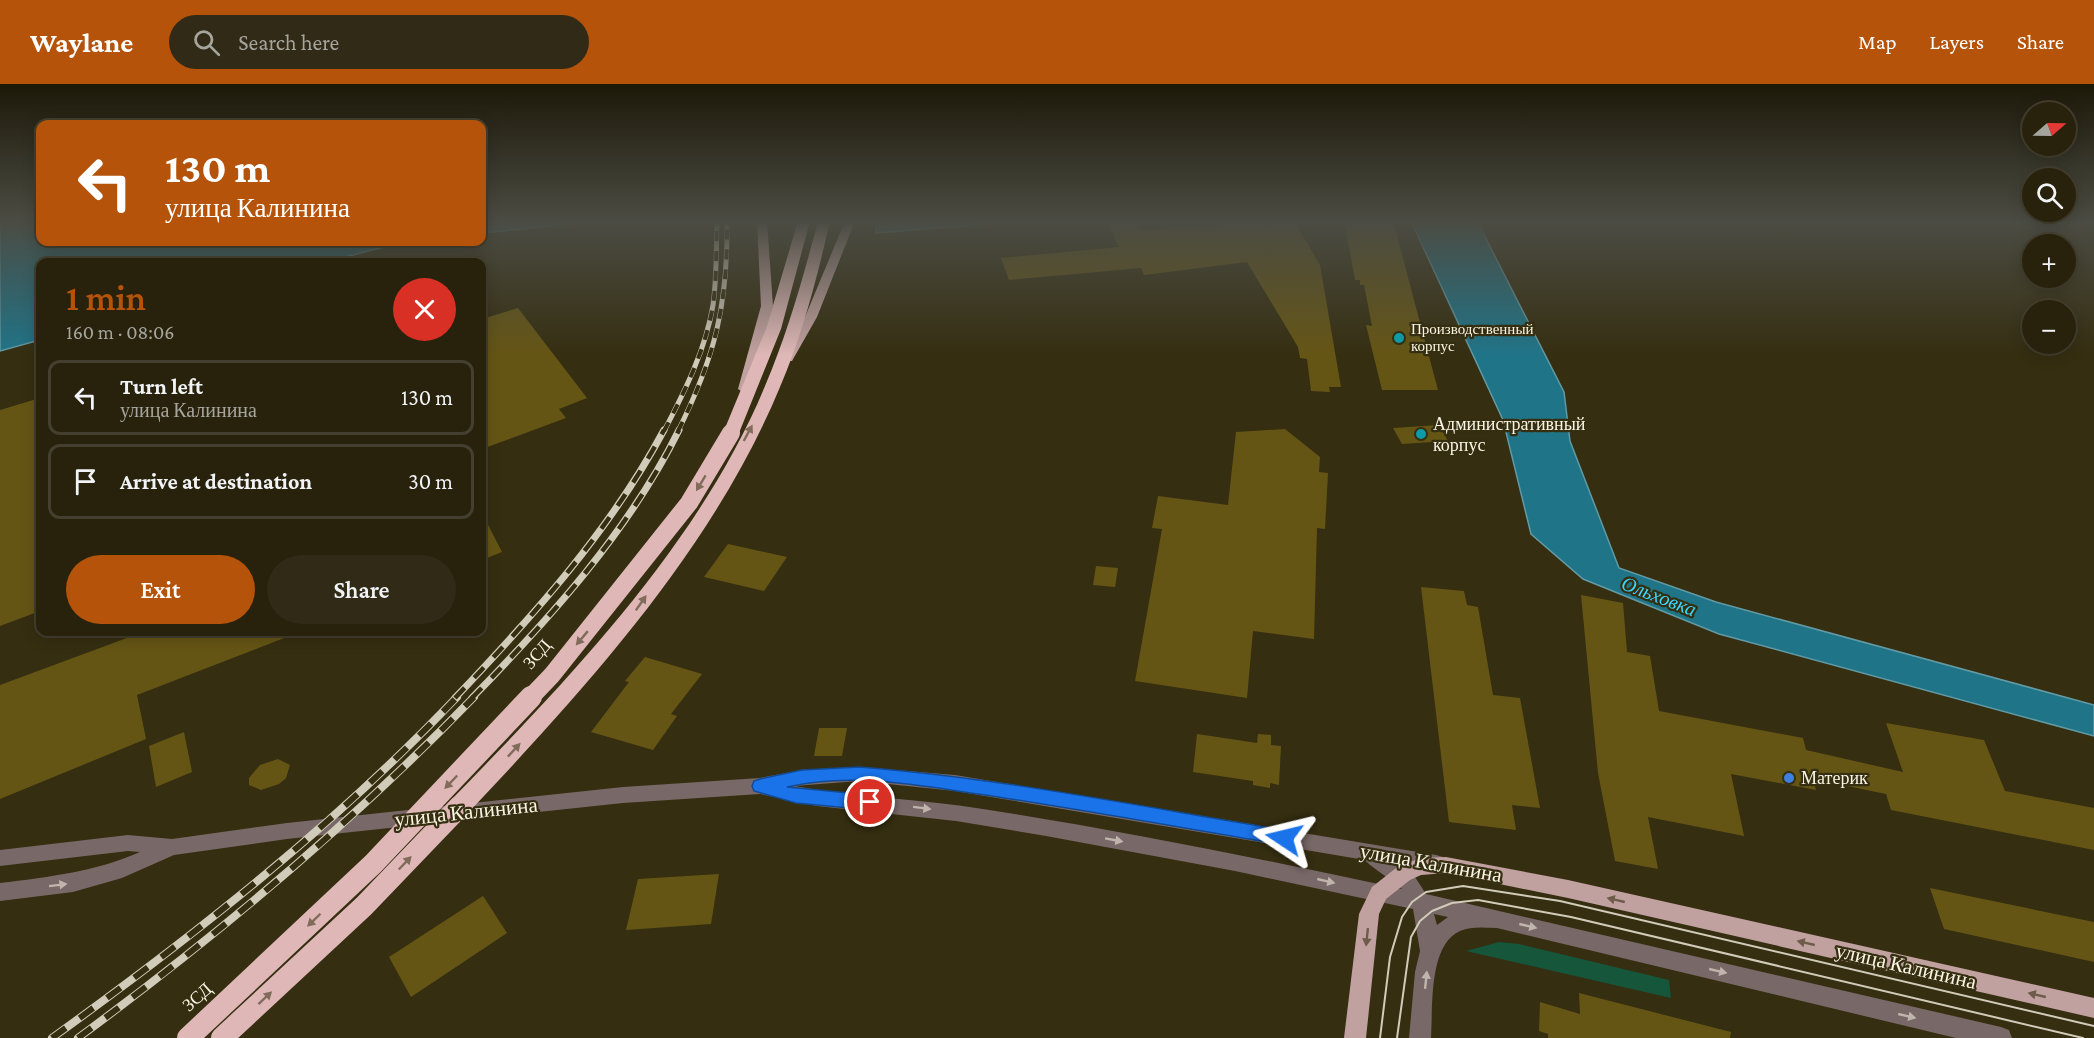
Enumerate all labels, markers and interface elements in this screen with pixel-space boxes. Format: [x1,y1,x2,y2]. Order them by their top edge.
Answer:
search box [169,15,589,69]
icon: search [190,26,223,59]
text: Waylane [30,27,133,58]
text: Search here [238,30,339,55]
text: Map [1858,30,1897,54]
text: Layers [1930,30,1984,54]
text: Share [2017,30,2064,54]
north arrow [2022,102,2076,156]
map controls [2022,102,2076,354]
icon: left [66,144,144,222]
text: 130 m [165,144,270,191]
button: search [2022,168,2076,222]
text: улица Калинина [165,193,350,223]
button: + [2022,234,2076,288]
text: 1 min [66,278,146,318]
button: close [393,278,456,341]
button: − [2022,300,2076,354]
text: 160 m · 08:06 [66,321,174,343]
place label: Производственный корпус [1411,321,1534,354]
marker: Производственный корпус [1392,331,1406,345]
text: Turn left [120,374,203,399]
icon: left [69,381,102,414]
text: 130 m [401,385,453,410]
text: улица Калинина [120,399,257,421]
place label: Административный корпус [1433,414,1586,455]
one-way arrow [743,425,753,442]
marker: Административный корпус [1414,427,1428,441]
icon: arrive [69,465,102,498]
text: Arrive at destination [120,469,312,494]
text: 30 m [408,469,453,494]
one-way arrow [696,475,706,492]
button: Exit [66,555,255,624]
button: Share [267,555,456,624]
water label: Ольховка [1619,572,1699,620]
one-way arrow [635,595,647,611]
one-way arrow [576,630,589,646]
street label: ЗСД [519,635,555,673]
one-way arrow [507,743,521,758]
place label: Материк [1801,768,1868,788]
marker: Материк [1782,771,1796,785]
one-way arrow [444,774,458,789]
pin [844,776,895,827]
icon: arrive [853,785,886,818]
street label: улица Калинина [393,792,539,831]
one-way arrow [912,803,931,813]
position arrow [1252,806,1316,870]
one-way arrow [1105,836,1124,845]
street label: улица Калинина [1358,839,1505,887]
one-way arrow [398,856,412,870]
one-way arrow [1317,877,1336,886]
one-way arrow [49,880,68,890]
one-way arrow [1606,894,1625,904]
one-way arrow [306,913,321,927]
one-way arrow [1519,922,1538,931]
one-way arrow [1362,927,1372,946]
one-way arrow [1796,938,1815,947]
street label: улица Калинина [1833,938,1979,994]
one-way arrow [1709,967,1728,976]
one-way arrow [1421,970,1431,989]
street label: ЗСД [178,979,216,1015]
one-way arrow [2028,990,2046,1000]
one-way arrow [258,992,272,1006]
one-way arrow [1898,1012,1917,1021]

